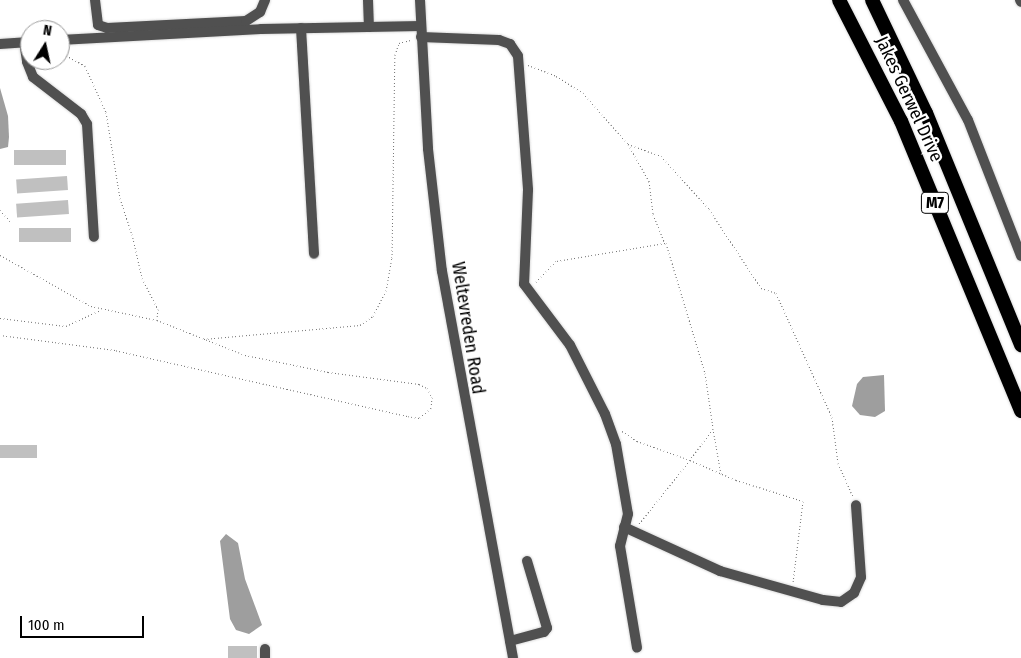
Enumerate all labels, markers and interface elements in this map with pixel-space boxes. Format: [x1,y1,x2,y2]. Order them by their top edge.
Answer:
north arrow [20,20,70,70]
text: N [42,22,53,40]
street label: Jakes Gerwel Drive [870,33,948,165]
road number: M7 [920,190,950,217]
street label: Weltevreden Road [447,260,489,396]
scale bar [22,606,146,638]
text: 100 m [28,616,65,634]

